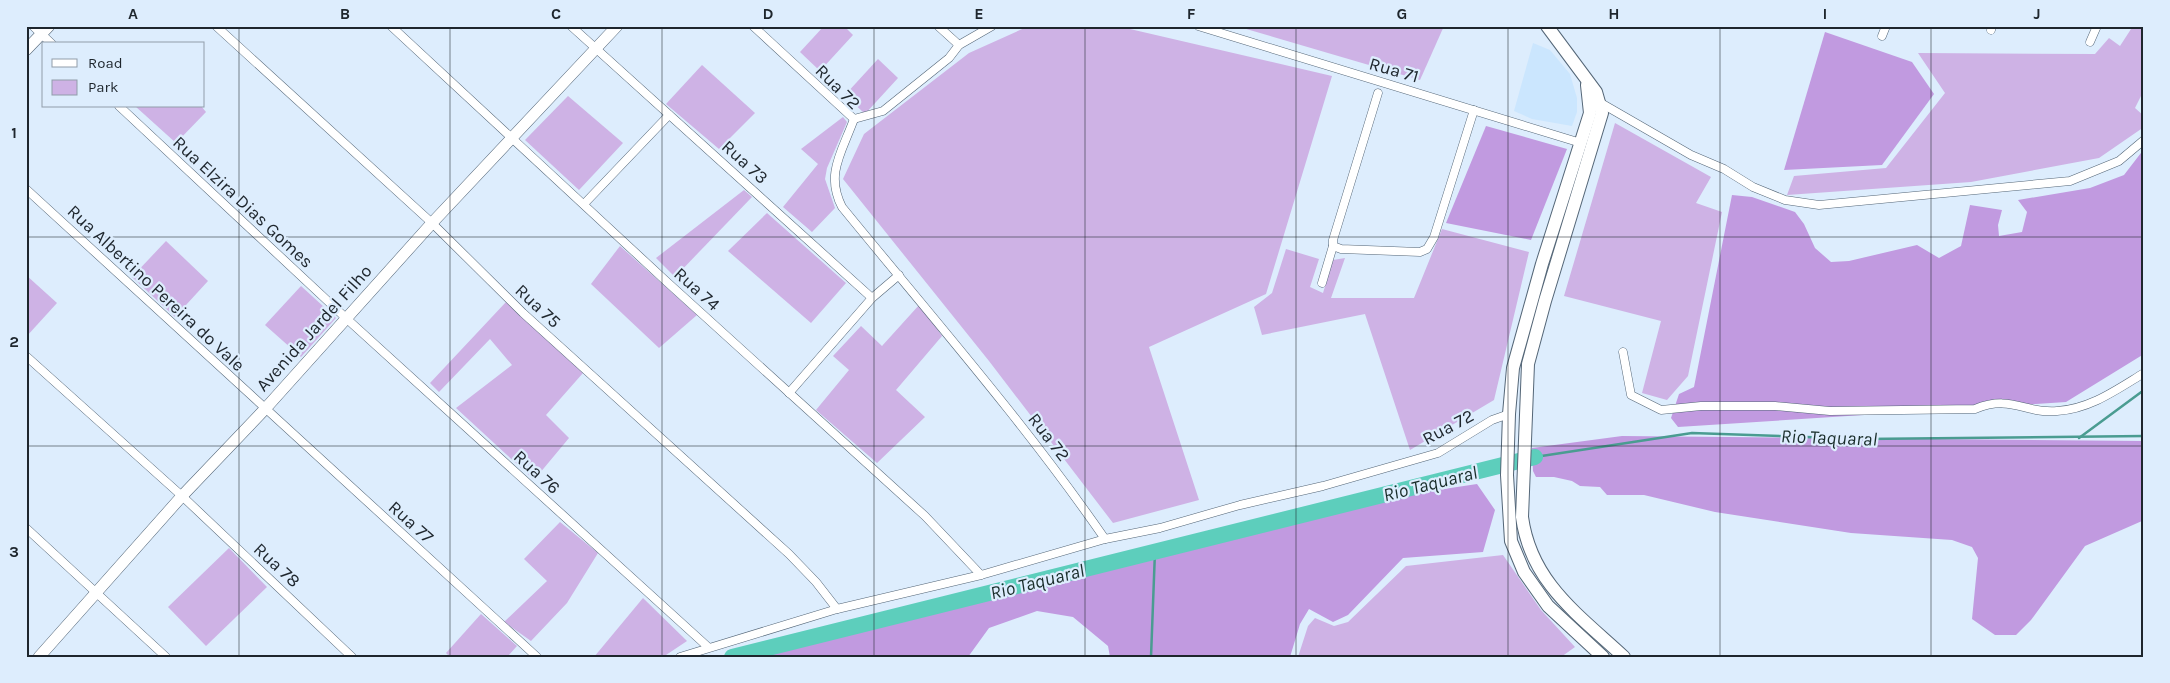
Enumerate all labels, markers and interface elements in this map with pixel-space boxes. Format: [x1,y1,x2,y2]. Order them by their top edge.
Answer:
text: A [128,4,138,23]
text: B [340,4,350,23]
text: C [551,4,561,23]
text: D [763,4,774,23]
text: E [974,4,984,23]
text: F [1187,4,1196,23]
text: G [1397,4,1407,23]
text: H [1608,4,1620,23]
text: I [1823,4,1827,23]
text: J [2033,4,2041,23]
legend [42,42,205,108]
street label: Rua 71 [1367,52,1421,88]
text: Road [88,54,123,72]
street label: Rua 72 [811,60,865,114]
text: Park [88,78,118,96]
text: 1 [11,123,17,142]
street label: Rua Elzira Dias Gomes [168,131,318,273]
street label: Rua 73 [717,135,773,189]
street label: Rua Albertino Pereira do Vale [63,200,249,376]
street label: Avenida Jardel Filho [251,260,377,396]
street label: Rua 74 [669,263,725,315]
street label: Rua 75 [510,279,566,333]
text: 2 [9,332,19,351]
street label: Rua 72 [1419,404,1477,450]
street label: Rua 72 [1023,409,1075,465]
water label: Rio Taquaral [1780,425,1878,451]
street label: Rua 76 [509,445,565,499]
water label: Rio Taquaral [1381,462,1480,506]
street label: Rua 77 [384,496,438,548]
street label: Rua 78 [249,538,305,592]
text: 3 [9,542,19,561]
water label: Rio Taquaral [988,560,1087,604]

